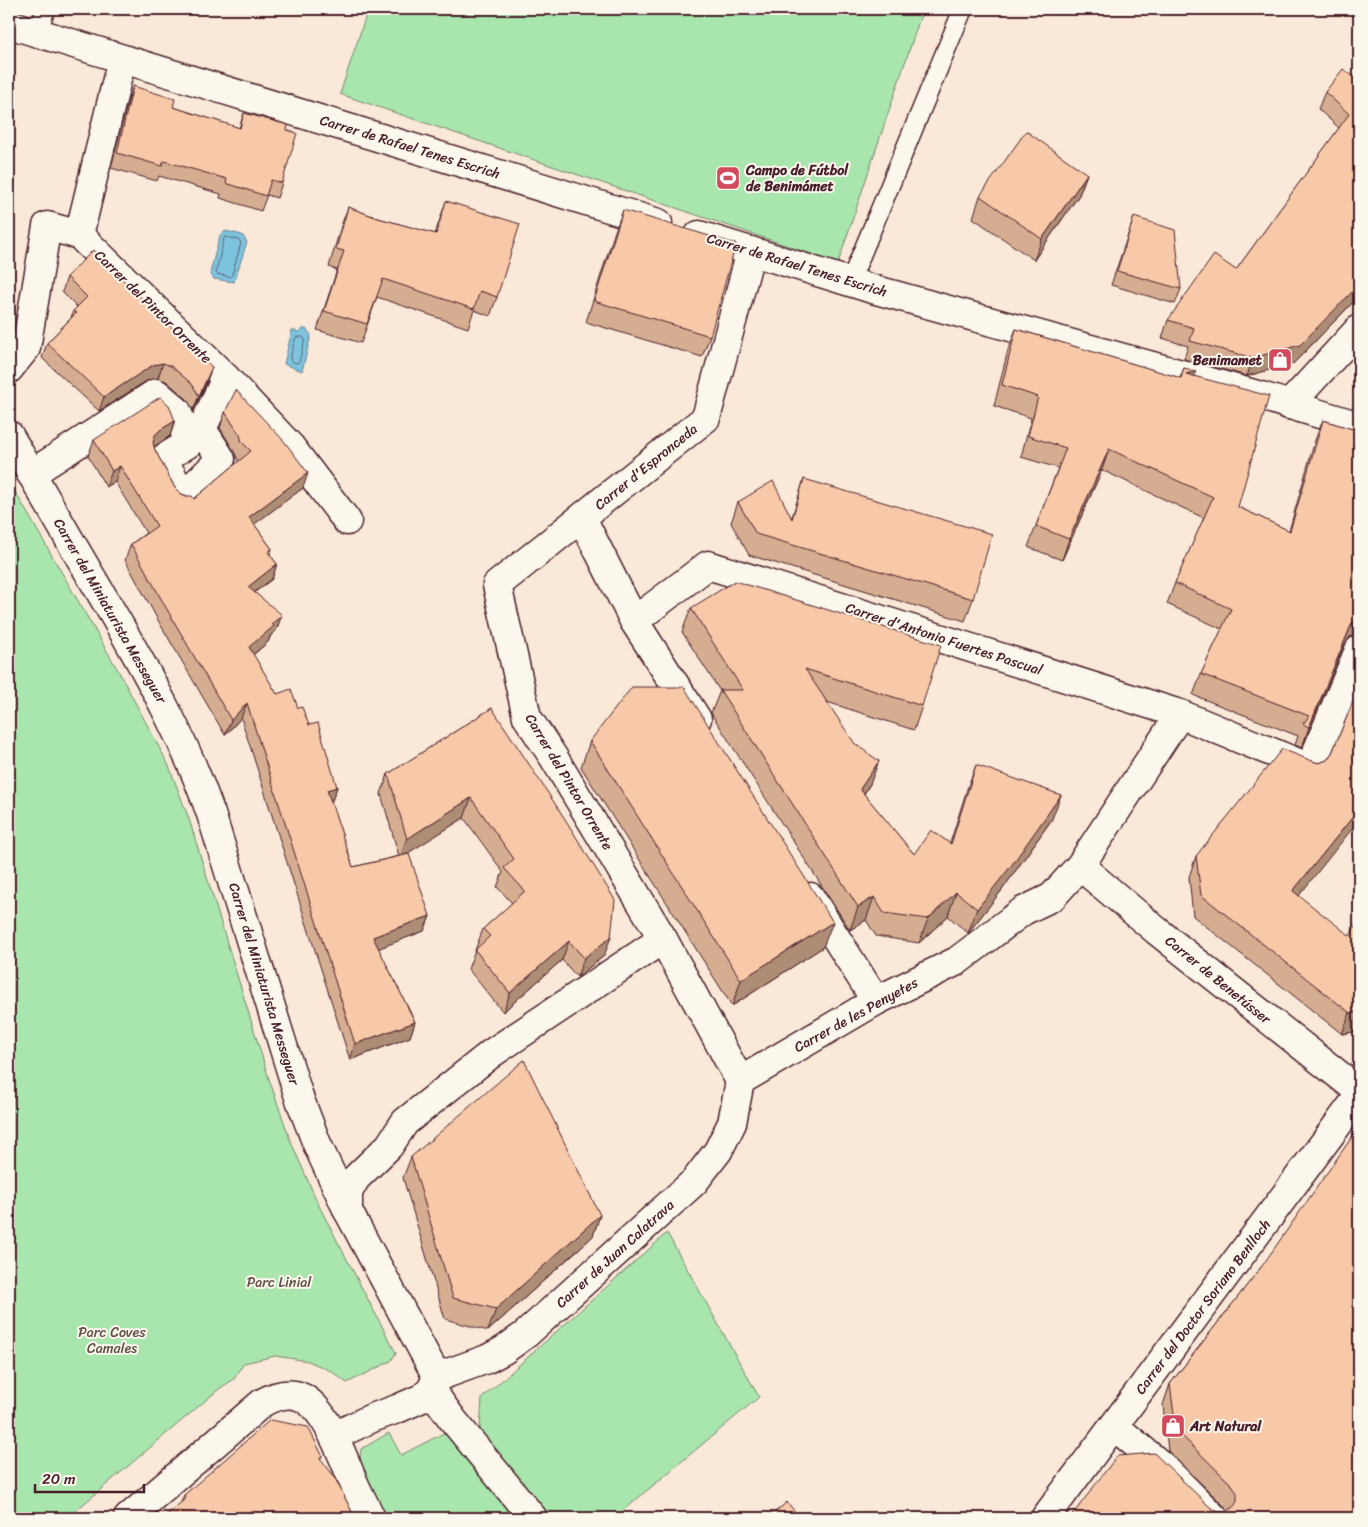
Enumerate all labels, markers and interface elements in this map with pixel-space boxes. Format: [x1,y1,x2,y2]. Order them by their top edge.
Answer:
street label: Carrer de Rafael Tenes Escrich [317,108,503,186]
place label: Campo de Fútbol de Benimámet [745,158,849,199]
sports icon: Campo de Fútbol de Benimámet [715,165,741,191]
street label: Carrer de Rafael Tenes Escrich [704,226,890,304]
street label: Carrer del Pintor Orrente [88,244,218,370]
shop icon: Benimamet [1267,347,1293,373]
place label: Benimamet [1193,348,1263,373]
street label: Carrer d'Espronceda [589,417,703,517]
street label: Carrer del Miniaturista Messeguer [47,514,174,710]
street label: Carrer d'Antonio Fuertes Pascual [842,595,1047,683]
street label: Carrer del Pintor Orrente [518,709,620,855]
street label: Carrer del Miniaturista Messeguer [221,880,307,1090]
street label: Carrer de Benetússer [1159,929,1278,1032]
street label: Carrer de les Penyetes [789,970,923,1060]
street label: Carrer de Juan Calatrava [550,1193,680,1315]
street label: Carrer del Doctor Soriano Benlloch [1129,1214,1277,1400]
park label: Parc Linial [247,1270,312,1295]
park label: Parc Coves Camales [78,1320,146,1361]
shop icon: Art Natural [1160,1413,1186,1439]
place label: Art Natural [1189,1414,1262,1439]
scale bar [35,1462,144,1494]
text: 20 m [42,1466,76,1492]

